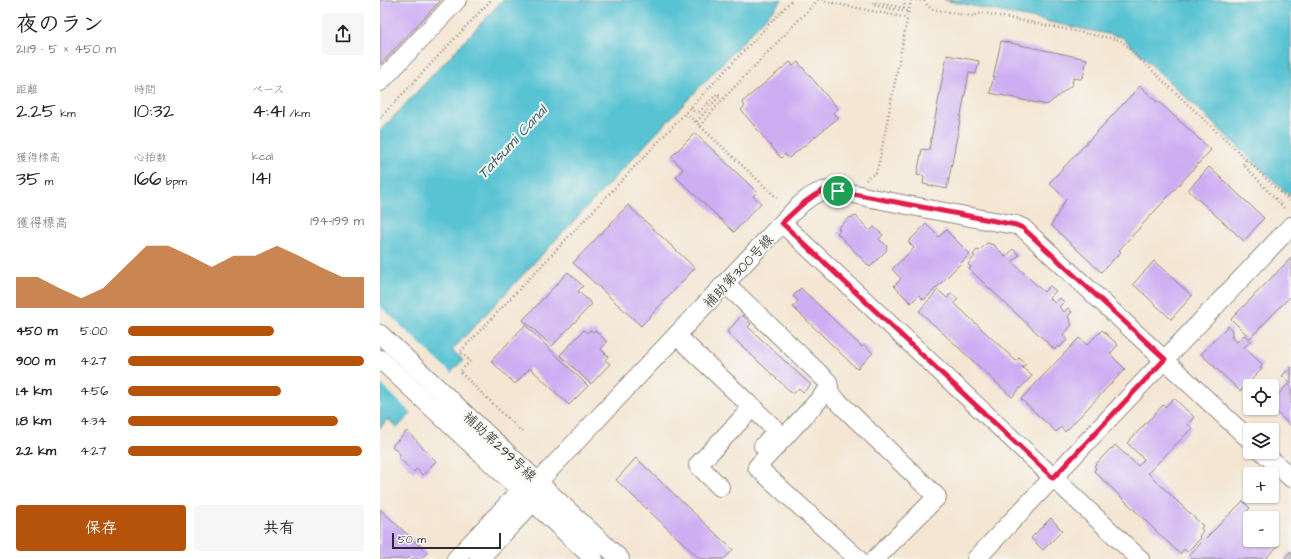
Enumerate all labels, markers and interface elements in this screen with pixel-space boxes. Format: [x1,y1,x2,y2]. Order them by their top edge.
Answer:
text: 夜のラン [16,9,104,40]
button: share [322,13,364,55]
text: 21:19 · 5 × 450 m [16,40,116,58]
text: 距離 [16,82,38,97]
text: 時間 [134,82,156,97]
text: ペース [252,82,284,97]
text: 2.25 [16,97,56,125]
text: 10:32 [134,97,174,125]
text: 4:41 [252,97,285,125]
water label: Tatsumi Canal [473,100,553,184]
text: km [56,106,76,121]
text: /km [285,106,310,121]
text: kcal [252,149,273,164]
text: 獲得標高 [16,150,60,165]
text: 心拍数 [134,150,167,165]
text: 141 [252,164,271,192]
text: 35 [16,165,40,193]
text: 166 [134,165,162,193]
text: m [40,174,53,189]
text: bpm [162,174,187,189]
pin [821,174,855,208]
icon: arrive [827,180,849,202]
text: 194–199 m [310,212,364,230]
text: 獲得標高 [16,214,68,232]
street label: 補助第300号線 [699,230,778,313]
text: 450 m [16,322,58,340]
text: 5:00 [80,322,108,340]
text: 900 m [16,352,55,370]
text: 4:27 [80,352,106,370]
map controls [1243,379,1279,547]
button: locate [1243,379,1279,415]
text: 1.4 km [16,382,52,400]
text: 4:56 [80,382,108,400]
street label: 補助第299号線 [458,407,540,486]
text: 1.8 km [16,412,51,430]
text: 4:34 [80,412,106,430]
button: layers [1243,423,1279,459]
text: 2.2 km [16,442,56,460]
text: 4:27 [80,442,106,460]
button: + [1243,467,1279,503]
button: 保存 [16,505,186,551]
button: 共有 [194,505,364,551]
button: − [1243,511,1279,547]
scale bar [392,531,501,550]
text: 50 m [398,532,426,547]

